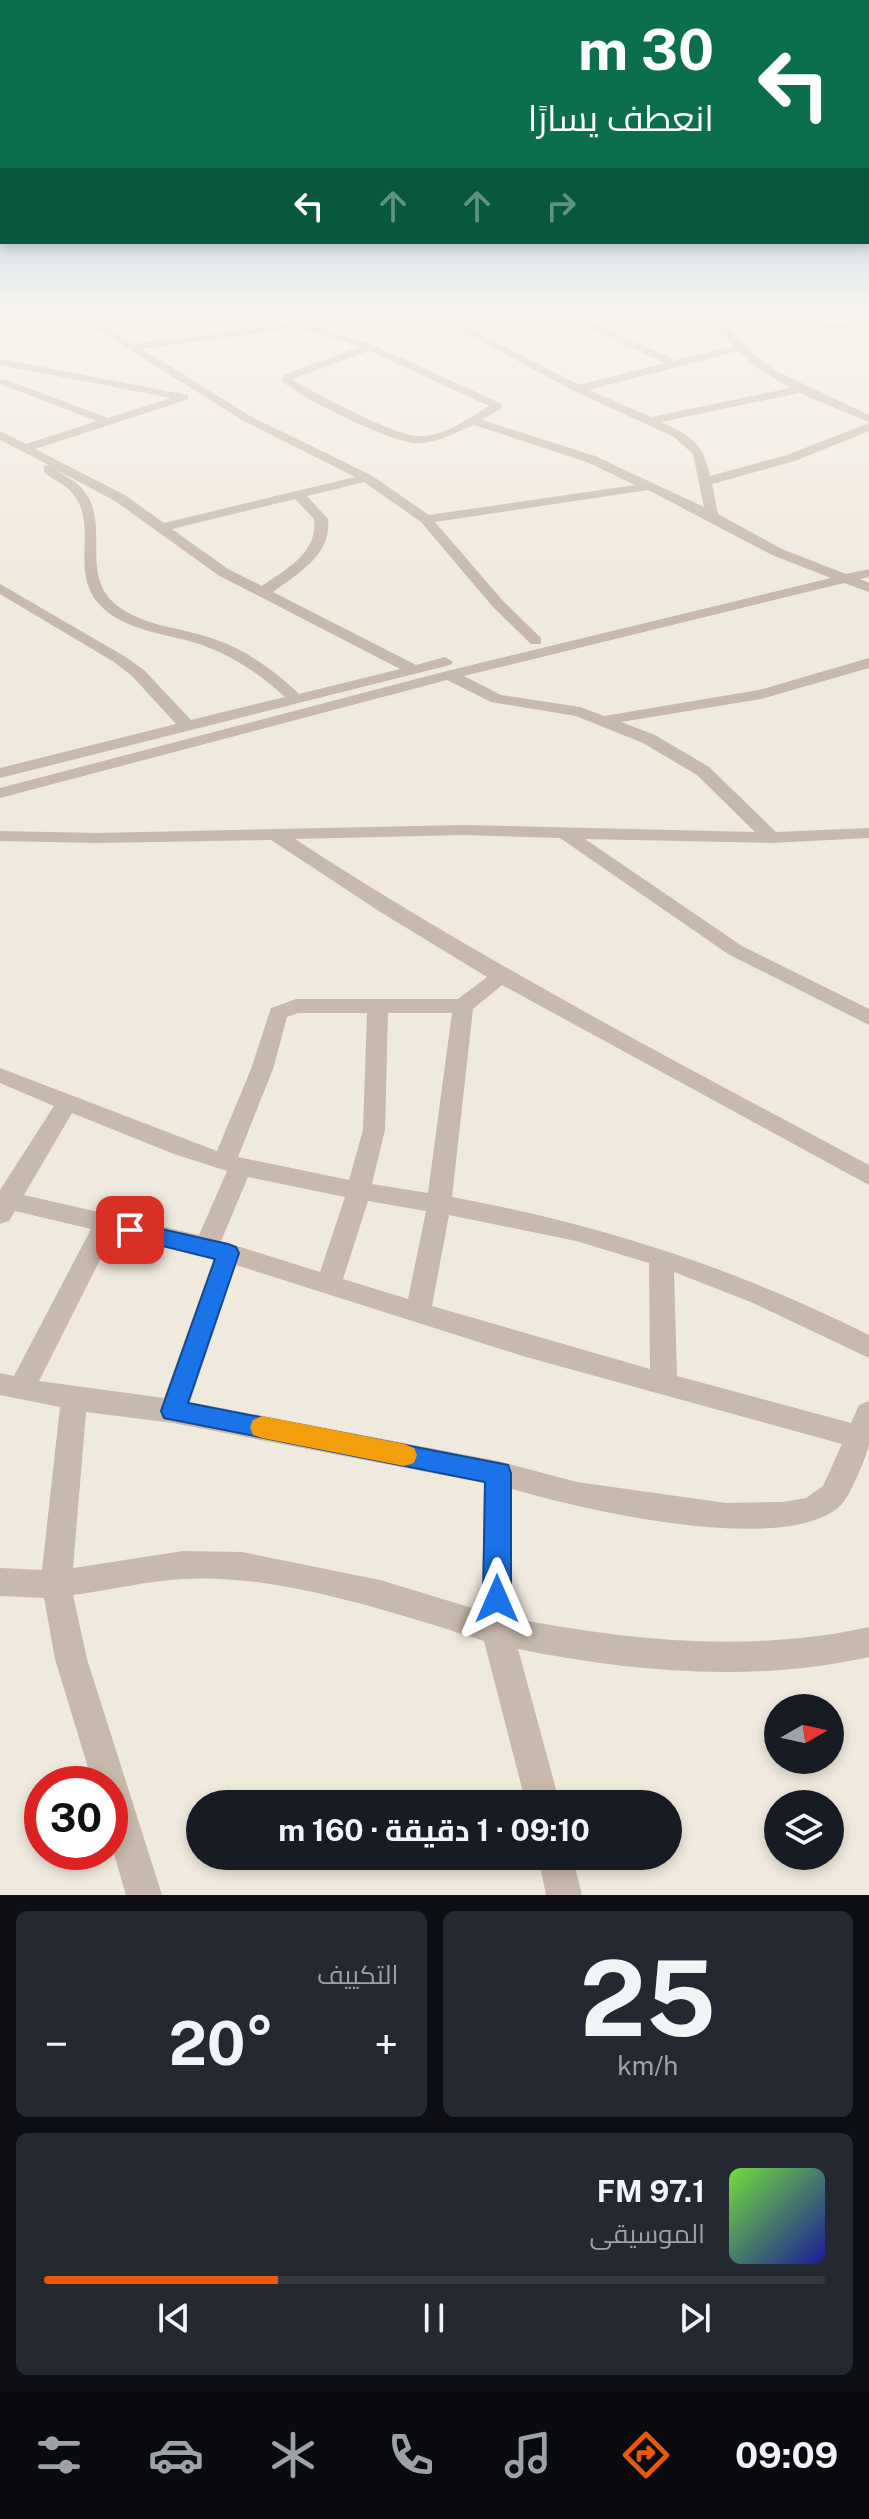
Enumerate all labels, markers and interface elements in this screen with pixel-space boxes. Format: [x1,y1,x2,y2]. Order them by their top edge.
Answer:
text: 30 m [578,17,714,83]
icon: left [742,32,846,136]
text: انعطف يسارًا [528,97,714,139]
icon: left [287,184,331,228]
icon: ahead [371,184,415,228]
icon: ahead [455,184,499,228]
icon: right [539,184,583,228]
pin [96,1196,164,1264]
icon: arrive [108,1208,152,1252]
position arrow [455,1557,539,1641]
north arrow [764,1694,844,1774]
map controls [764,1694,844,1870]
speed limit sign: 30 [24,1766,128,1870]
button: layers [764,1790,844,1870]
text: 09:10 · 1 دقيقة · 160 m [278,1812,590,1848]
text: 25 [580,1937,716,2059]
text: التكييف [317,1959,399,1990]
text: 20° [169,2008,274,2079]
text: − [44,2018,68,2070]
text: + [374,2018,399,2070]
text: km/h [617,2050,678,2081]
text: 97.1 FM [597,2173,705,2209]
text: الموسيقى [590,2218,705,2249]
icon: previous [152,2296,196,2340]
icon: pause [412,2296,456,2340]
icon: next [673,2296,717,2340]
icon: filters [31,2427,87,2483]
icon: car [148,2427,204,2483]
icon: climate [265,2427,321,2483]
icon: phone [383,2427,439,2483]
icon: music [500,2427,556,2483]
icon: directions [618,2427,674,2483]
text: 09:09 [735,2434,838,2476]

